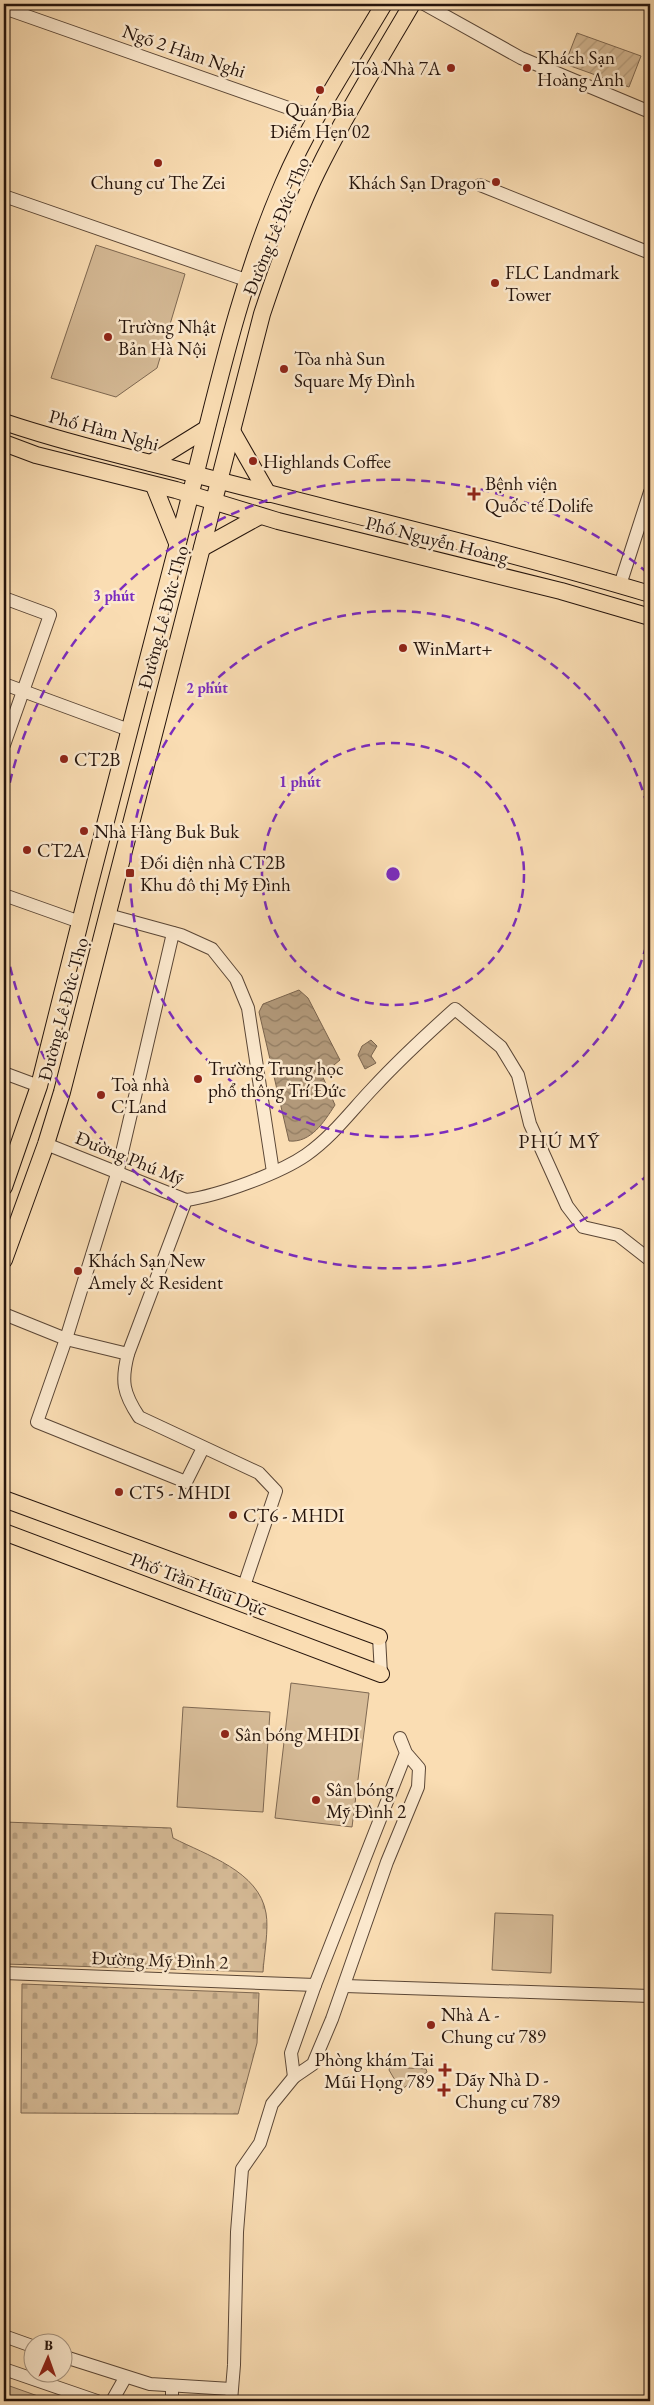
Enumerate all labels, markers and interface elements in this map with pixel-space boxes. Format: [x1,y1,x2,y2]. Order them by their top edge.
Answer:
street label: Ngõ 2 Hàm Nghi [119,18,249,84]
place label: Khách Sạn Hoàng Anh [537,45,624,92]
place label: Toà Nhà 7A [351,56,442,81]
marker: Toà Nhà 7A [445,62,457,74]
marker: Khách Sạn Hoàng Anh [521,62,533,74]
marker: Quán Bia Điểm Hẹn 02 [314,84,326,96]
place label: Quán Bia Điểm Hẹn 02 [270,97,370,144]
street label: Đường Lê Đức Thọ [237,153,315,299]
marker: Chung cư The Zei [152,157,164,169]
place label: Chung cư The Zei [91,170,226,195]
place label: Khách Sạn Dragon [348,170,486,195]
marker: Khách Sạn Dragon [490,176,502,188]
place label: FLC Landmark Tower [505,260,620,307]
marker: FLC Landmark Tower [489,277,501,289]
place label: Trường Nhật Bản Hà Nội [118,314,216,361]
marker: Trường Nhật Bản Hà Nội [102,331,114,343]
place label: Tòa nhà Sun Square Mỹ Đình [294,346,415,393]
marker: Tòa nhà Sun Square Mỹ Đình [278,363,290,375]
street label: Phố Hàm Nghi [46,403,162,457]
place label: Highlands Coffee [263,449,391,474]
marker: Highlands Coffee [247,455,259,467]
place label: Bệnh viện Quốc tế Dolife [485,471,593,518]
marker: Bệnh viện Quốc tế Dolife [467,487,481,501]
street label: Phố Nguyễn Hoàng [363,510,512,570]
street label: Đường Lê Đức Thọ [132,543,194,691]
text: 3 phút [93,586,135,605]
place label: WinMart+ [413,636,493,661]
marker: WinMart+ [397,642,409,654]
text: 2 phút [186,678,228,697]
place label: CT2B [74,747,121,772]
marker: CT2B [58,753,70,765]
text: 1 phút [279,772,321,791]
place label: Nhà Hàng Buk Buk [94,819,240,844]
marker: Nhà Hàng Buk Buk [78,825,90,837]
place label: CT2A [37,838,86,863]
marker: CT2A [21,844,33,856]
place label: Đối diện nhà CT2B Khu đô thị Mỹ Đình [140,850,291,897]
centre of rings [384,865,402,883]
marker: Đối diện nhà CT2B Khu đô thị Mỹ Đình [124,867,136,879]
street label: Đường Lê Đức Thọ [32,935,94,1083]
place label: Trường Trung học phổ thông Trí Đức [208,1056,346,1103]
place label: Toà nhà C'Land [111,1072,170,1119]
marker: Trường Trung học phổ thông Trí Đức [192,1073,204,1085]
marker: Toà nhà C'Land [95,1089,107,1101]
street label: Đường Phú Mỹ [72,1125,189,1191]
district label: PHÚ MỸ [518,1128,600,1154]
place label: Khách Sạn New Amely & Resident [87,1248,223,1295]
marker: Khách Sạn New Amely & Resident [72,1265,84,1277]
place label: CT5 - MHDI [129,1480,231,1505]
marker: CT5 - MHDI [113,1486,125,1498]
place label: CT6 - MHDI [243,1503,345,1528]
marker: CT6 - MHDI [227,1509,239,1521]
street label: Phố Trần Hữu Dực [127,1546,271,1622]
place label: Sân bóng MHDI [235,1722,360,1747]
marker: Sân bóng MHDI [219,1728,231,1740]
place label: Sân bóng Mỹ Đình 2 [326,1777,406,1824]
marker: Sân bóng Mỹ Đình 2 [310,1794,322,1806]
street label: Đường Mỹ Đình 2 [91,1945,229,1975]
place label: Nhà A - Chung cư 789 [441,2002,546,2049]
marker: Nhà A - Chung cư 789 [425,2019,437,2031]
place label: Phòng khám Tai Mũi Họng 789 [314,2047,434,2094]
marker: Phòng khám Tai Mũi Họng 789 [438,2063,452,2077]
place label: Dãy Nhà D - Chung cư 789 [455,2067,560,2114]
marker: Dãy Nhà D - Chung cư 789 [437,2083,451,2097]
north arrow [22,2332,72,2382]
text: B [44,2336,53,2354]

